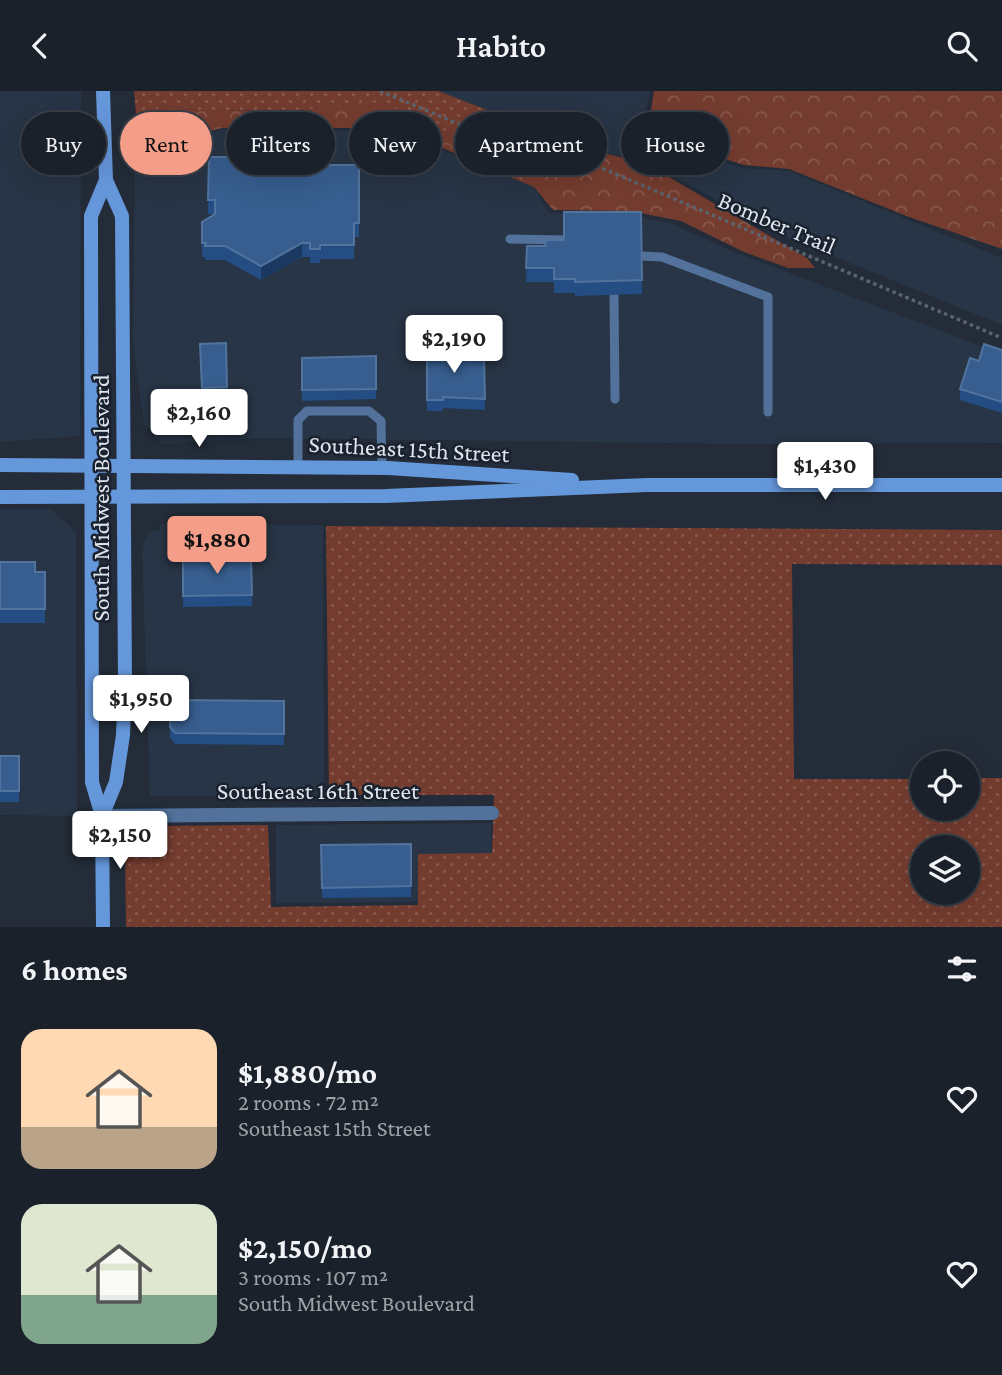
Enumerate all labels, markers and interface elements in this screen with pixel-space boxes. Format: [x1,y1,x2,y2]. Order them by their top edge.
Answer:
icon: back [21,27,59,65]
icon: search [943,27,981,65]
text: Habito [456,28,546,64]
chip: Buy [21,112,106,175]
chip: Rent [120,112,212,175]
chip: Filters [226,112,335,175]
chip: New [349,112,441,175]
chip: Apartment [455,112,607,175]
chip: House [621,112,729,175]
street label: Bomber Trail [714,186,840,259]
pin: $2,190 [397,315,511,375]
text: $2,190 [422,325,486,351]
street label: South Midwest Boulevard [87,374,114,622]
pin: $2,160 [142,389,256,449]
text: $2,160 [167,399,231,425]
street label: Southeast 15th Street [308,430,511,467]
pin: $1,430 [768,443,882,502]
text: $1,430 [793,452,857,478]
pin: $1,880 [160,517,274,576]
text: $1,880 [183,526,251,552]
pin: $1,950 [84,675,198,735]
text: $1,950 [109,685,173,711]
map controls [910,751,980,905]
button: locate [910,751,980,821]
street label: Southeast 16th Street [217,777,420,804]
pin: $2,150 [63,811,177,871]
text: $2,150 [88,821,152,847]
button: layers [910,835,980,905]
icon: filters [943,950,981,988]
text: 6 homes [21,953,128,986]
text: $1,880/mo [238,1056,377,1089]
icon: home [77,1057,161,1141]
icon: heart [943,1080,981,1118]
text: 2 rooms · 72 m² [238,1089,379,1115]
text: Southeast 15th Street [238,1115,431,1141]
text: $2,150/mo [238,1231,372,1264]
icon: home [77,1232,161,1316]
icon: heart [943,1255,981,1293]
text: 3 rooms · 107 m² [238,1264,388,1290]
text: South Midwest Boulevard [238,1290,475,1316]

